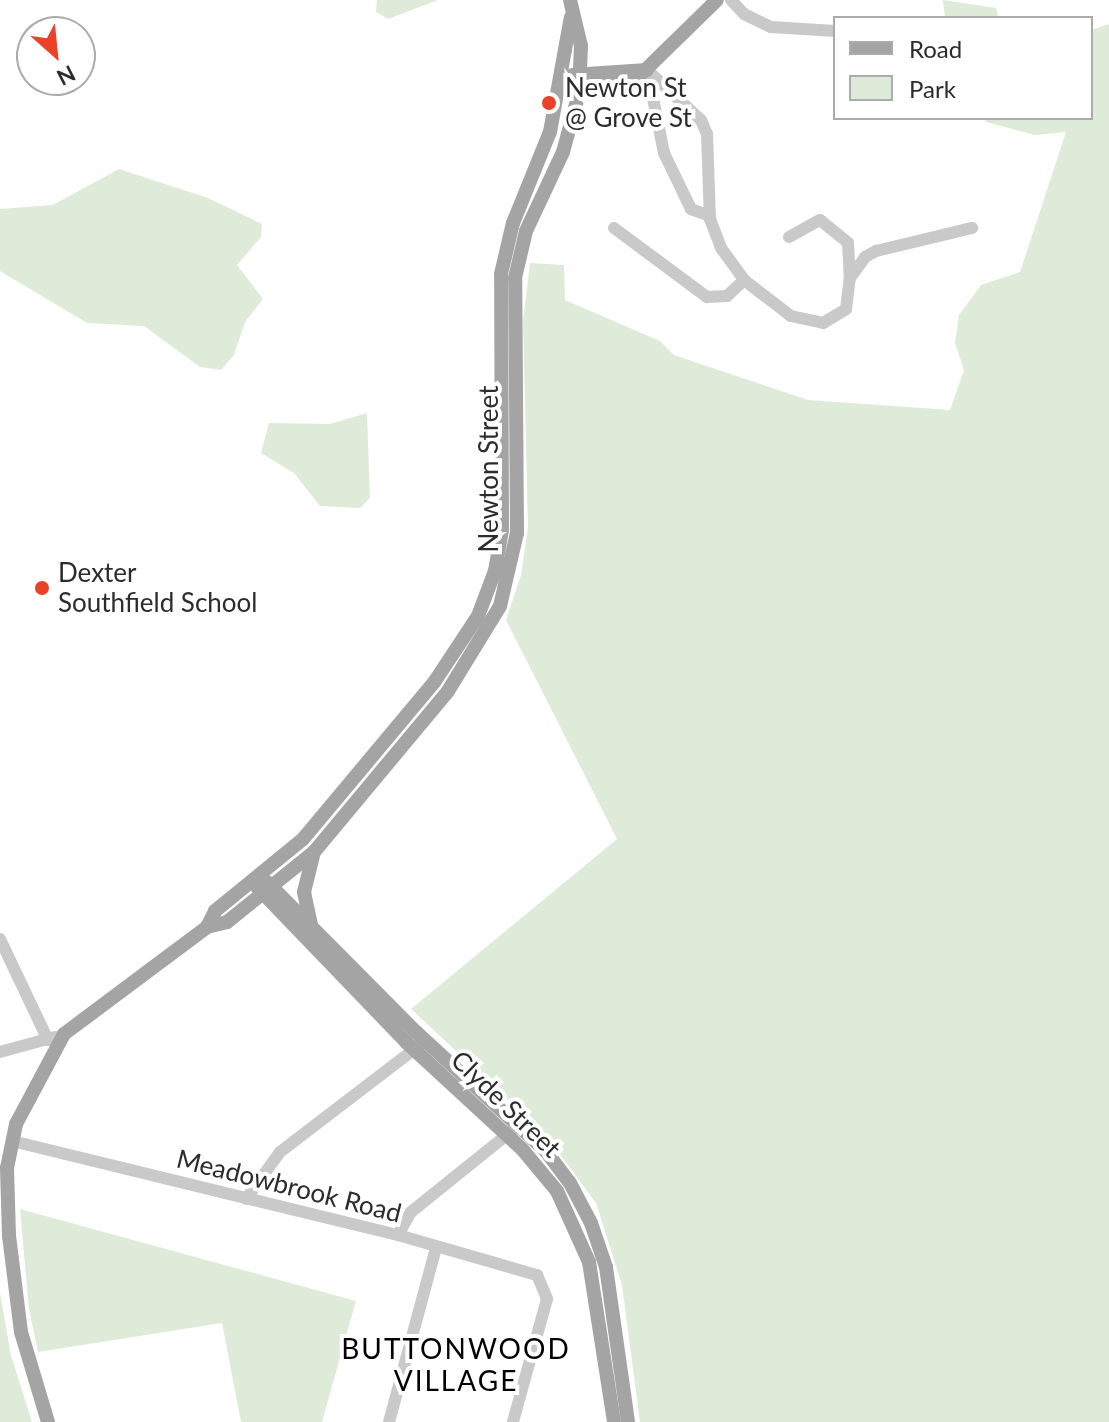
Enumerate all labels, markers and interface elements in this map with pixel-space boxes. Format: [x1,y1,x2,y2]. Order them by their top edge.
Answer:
north arrow [16,16,96,96]
legend [833,16,1093,120]
text: Road [909,34,962,63]
text: N [53,60,80,92]
place label: Newton St @ Grove St [565,72,692,134]
text: Park [909,74,956,103]
marker: Newton St @ Grove St [540,94,558,112]
street label: Newton Street [473,385,505,553]
place label: Dexter Southfield School [58,557,257,618]
marker: Dexter Southfield School [33,579,51,597]
street label: Clyde Street [445,1044,567,1164]
street label: Meadowbrook Road [173,1143,405,1229]
district label: BUTTONWOOD VILLAGE [341,1331,571,1397]

